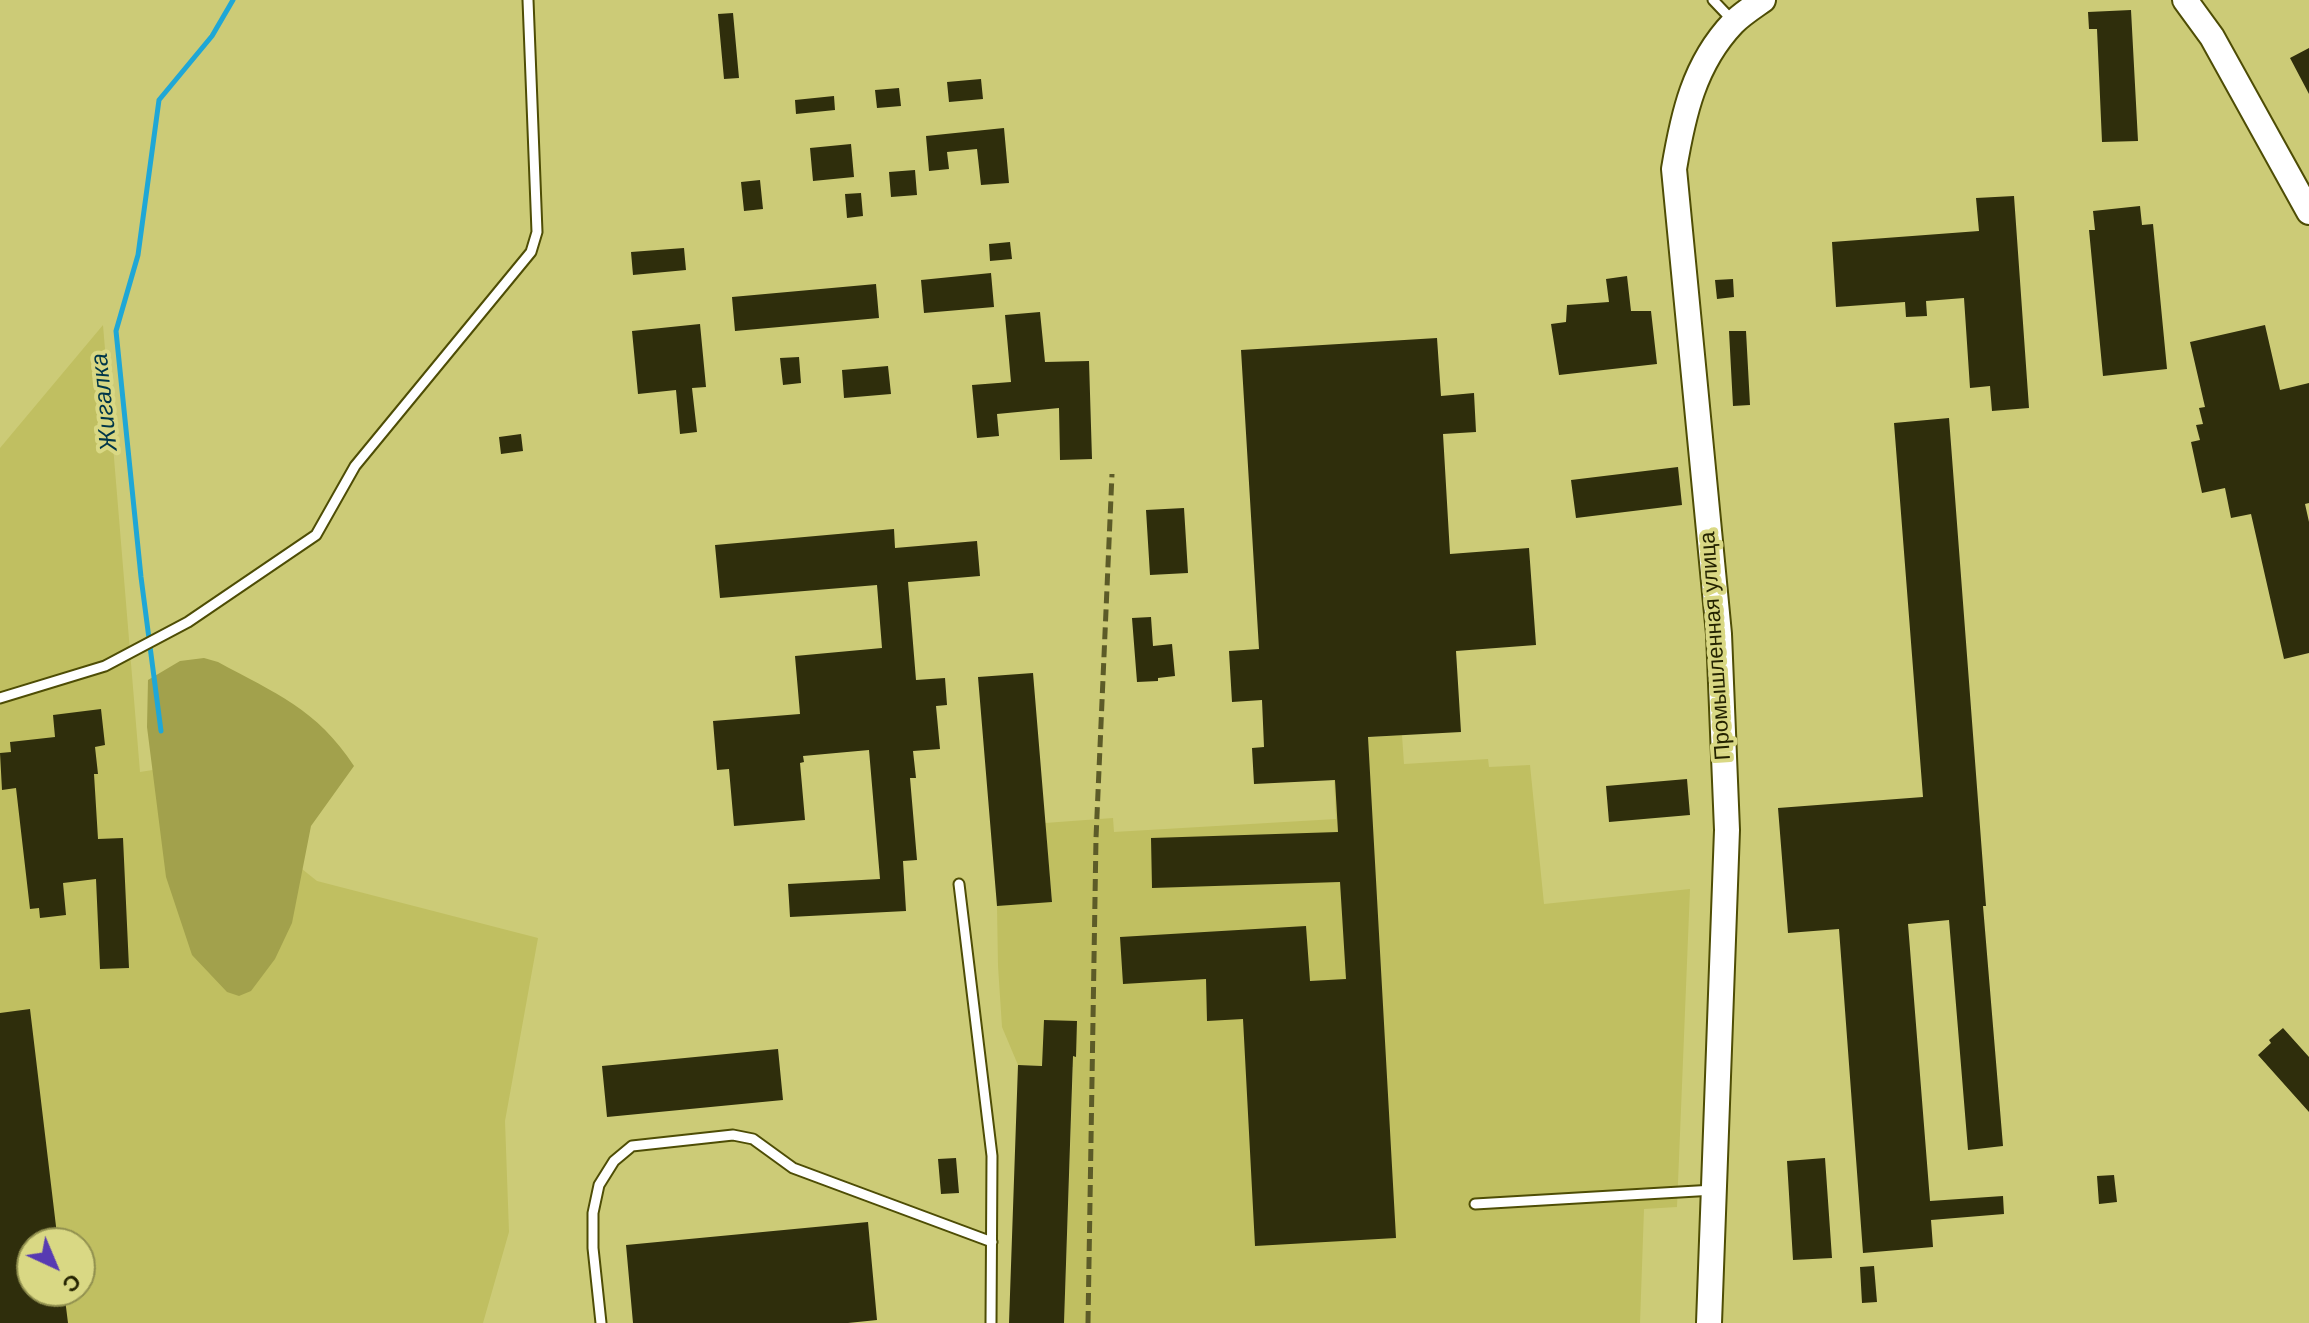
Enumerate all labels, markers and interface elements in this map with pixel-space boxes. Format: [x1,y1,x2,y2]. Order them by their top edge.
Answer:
water label: Жигалка [86,352,124,452]
street label: Промышленная улица [1695,531,1737,761]
north arrow [16,1227,96,1307]
text: С [57,1269,86,1298]

